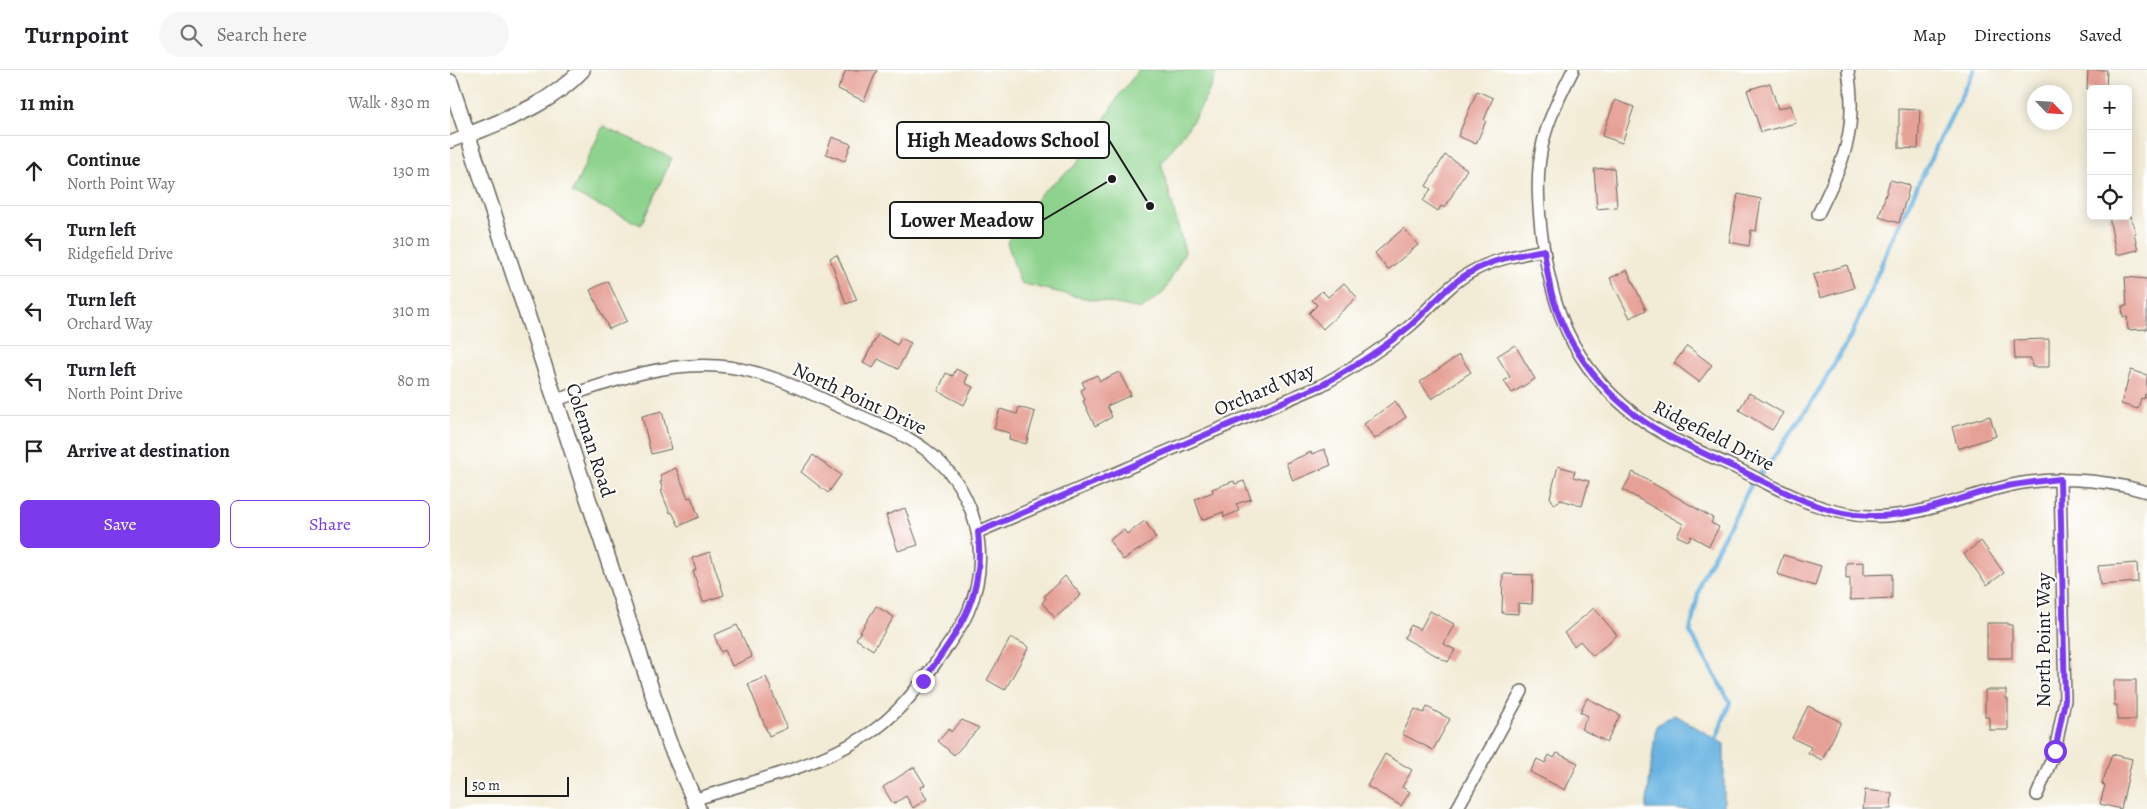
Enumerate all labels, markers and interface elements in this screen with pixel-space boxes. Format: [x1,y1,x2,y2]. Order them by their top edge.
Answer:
search box [159,12,509,57]
text: Turnpoint [25,19,129,51]
icon: search [177,21,205,49]
text: Search here [217,22,307,48]
text: Map [1913,23,1946,47]
text: Directions [1974,23,2051,47]
text: Saved [2079,23,2122,47]
north arrow [2027,85,2072,130]
map controls [2087,85,2132,220]
button: + [2087,85,2132,130]
text: 11 min [20,89,74,117]
text: Walk · 830 m [348,92,430,114]
callout: High Meadows School [897,122,1109,158]
text: High Meadows School [907,126,1100,154]
button: − [2087,130,2132,175]
text: Continue [67,147,141,173]
icon: ahead [20,157,48,185]
text: 130 m [393,160,430,182]
text: North Point Way [67,173,175,195]
button: locate [2087,175,2132,220]
callout: Lower Meadow [890,202,1043,238]
text: Lower Meadow [900,206,1034,234]
text: Turn left [67,217,136,243]
icon: left [20,227,48,255]
text: 310 m [393,230,430,252]
text: Ridgefield Drive [67,243,173,265]
text: Turn left [67,287,136,313]
icon: left [20,297,48,325]
text: 310 m [393,300,430,322]
text: Orchard Way [67,313,152,335]
street label: North Point Drive [788,356,931,441]
street label: Orchard Way [1210,356,1320,423]
text: Turn left [67,357,136,383]
icon: left [20,367,48,395]
text: 80 m [397,370,430,392]
street label: Coleman Road [559,380,622,501]
text: North Point Drive [67,383,183,405]
street label: Ridgefield Drive [1649,393,1779,478]
icon: arrive [20,437,48,465]
text: Arrive at destination [67,438,230,464]
button: Save [20,500,220,548]
button: Share [230,500,430,548]
street label: North Point Way [2030,571,2057,707]
route end [912,670,935,693]
route start [2044,740,2067,763]
scale bar [465,774,569,797]
text: 50 m [472,776,500,795]

